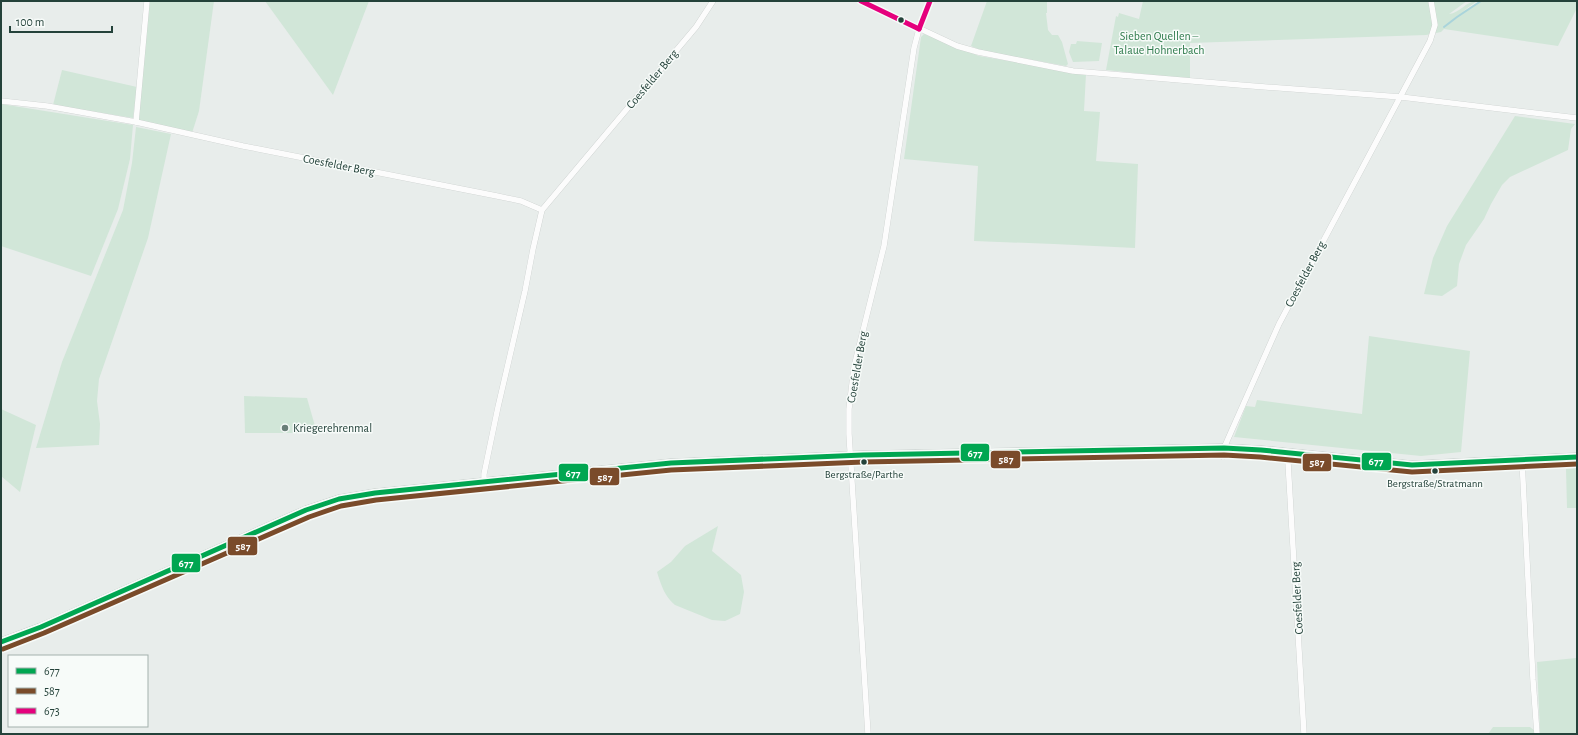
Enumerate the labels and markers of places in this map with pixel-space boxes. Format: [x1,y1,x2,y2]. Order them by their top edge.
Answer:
unlabelled marker [896,15,906,25]
place label: Kriegerehrenmal [293,422,372,434]
marker: Kriegerehrenmal [280,423,290,433]
marker: Bergstraße/Parthe [859,457,869,467]
marker: Bergstraße/Stratmann [1430,466,1440,476]
place label: Bergstraße/Parthe [825,469,903,480]
place label: Bergstraße/Stratmann [1387,478,1483,489]

